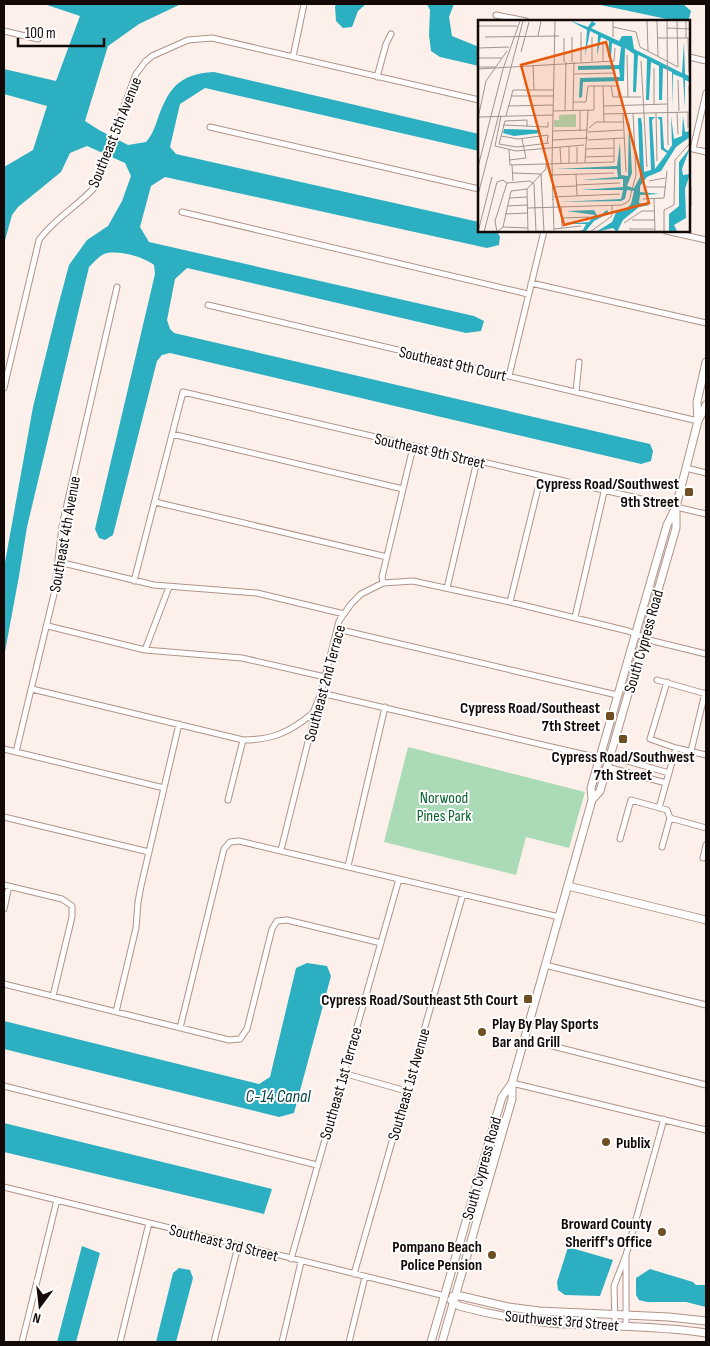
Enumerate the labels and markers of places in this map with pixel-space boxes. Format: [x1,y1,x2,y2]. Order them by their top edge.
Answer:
place label: Cypress Road/Southwest 9th Street [536,475,679,512]
marker: Cypress Road/Southwest 9th Street [683,486,695,498]
place label: Cypress Road/Southeast 7th Street [460,699,600,736]
marker: Cypress Road/Southeast 7th Street [604,710,616,722]
marker: Cypress Road/Southwest 7th Street [617,733,629,745]
place label: Cypress Road/Southwest 7th Street [552,748,694,785]
place label: Cypress Road/Southeast 5th Court [321,991,518,1010]
marker: Cypress Road/Southeast 5th Court [522,993,534,1005]
place label: Play By Play Sports Bar and Grill [492,1015,599,1052]
marker: Play By Play Sports Bar and Grill [476,1026,488,1038]
place label: Publix [616,1134,651,1153]
marker: Publix [600,1136,612,1148]
place label: Broward County Sheriff's Office [561,1215,652,1252]
marker: Broward County Sheriff's Office [656,1226,668,1238]
place label: Pompano Beach Police Pension [392,1238,482,1275]
marker: Pompano Beach Police Pension [486,1249,498,1261]

